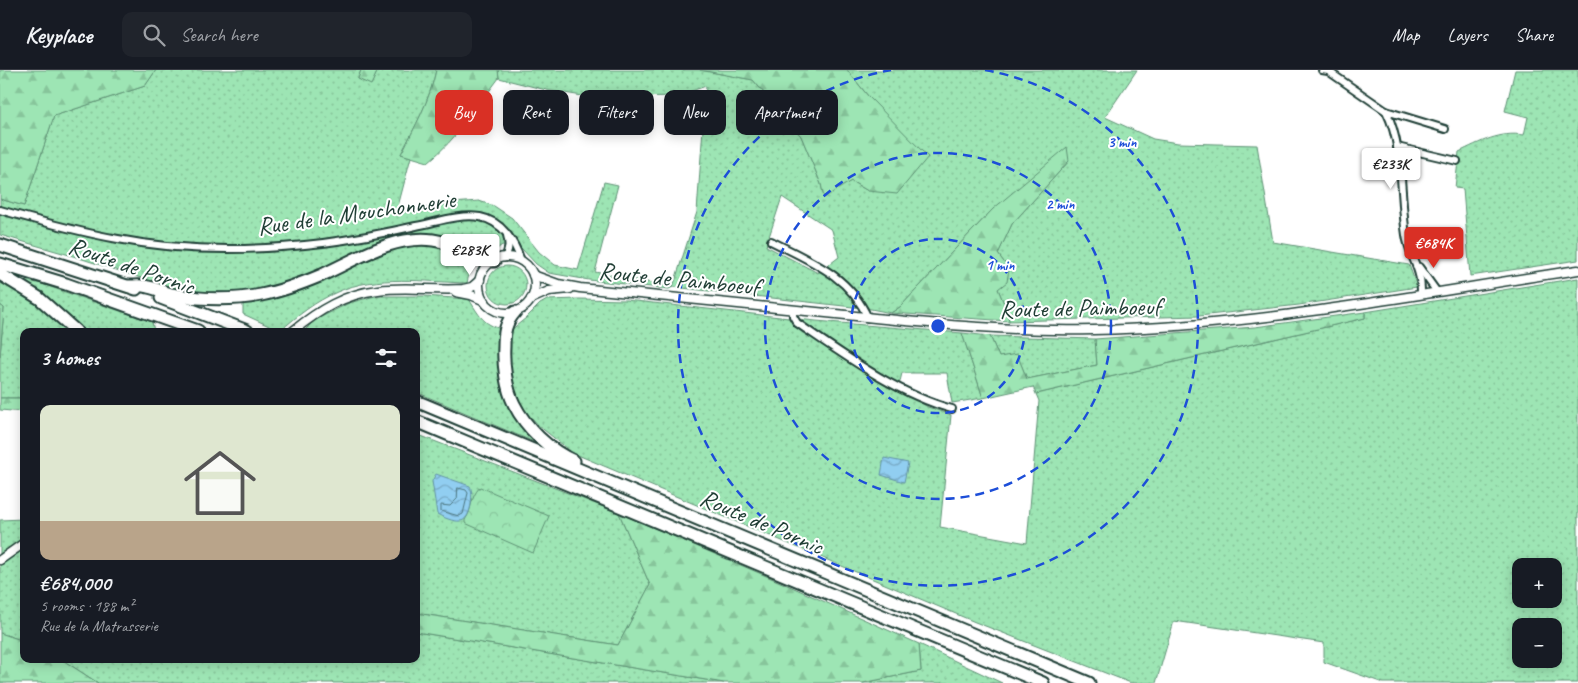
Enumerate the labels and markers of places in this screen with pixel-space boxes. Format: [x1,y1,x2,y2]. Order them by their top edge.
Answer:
pin: €233K [1356,148,1426,190]
pin: €684K [1399,226,1469,269]
pin: €283K [435,234,505,276]
centre of rings [929,317,947,335]

